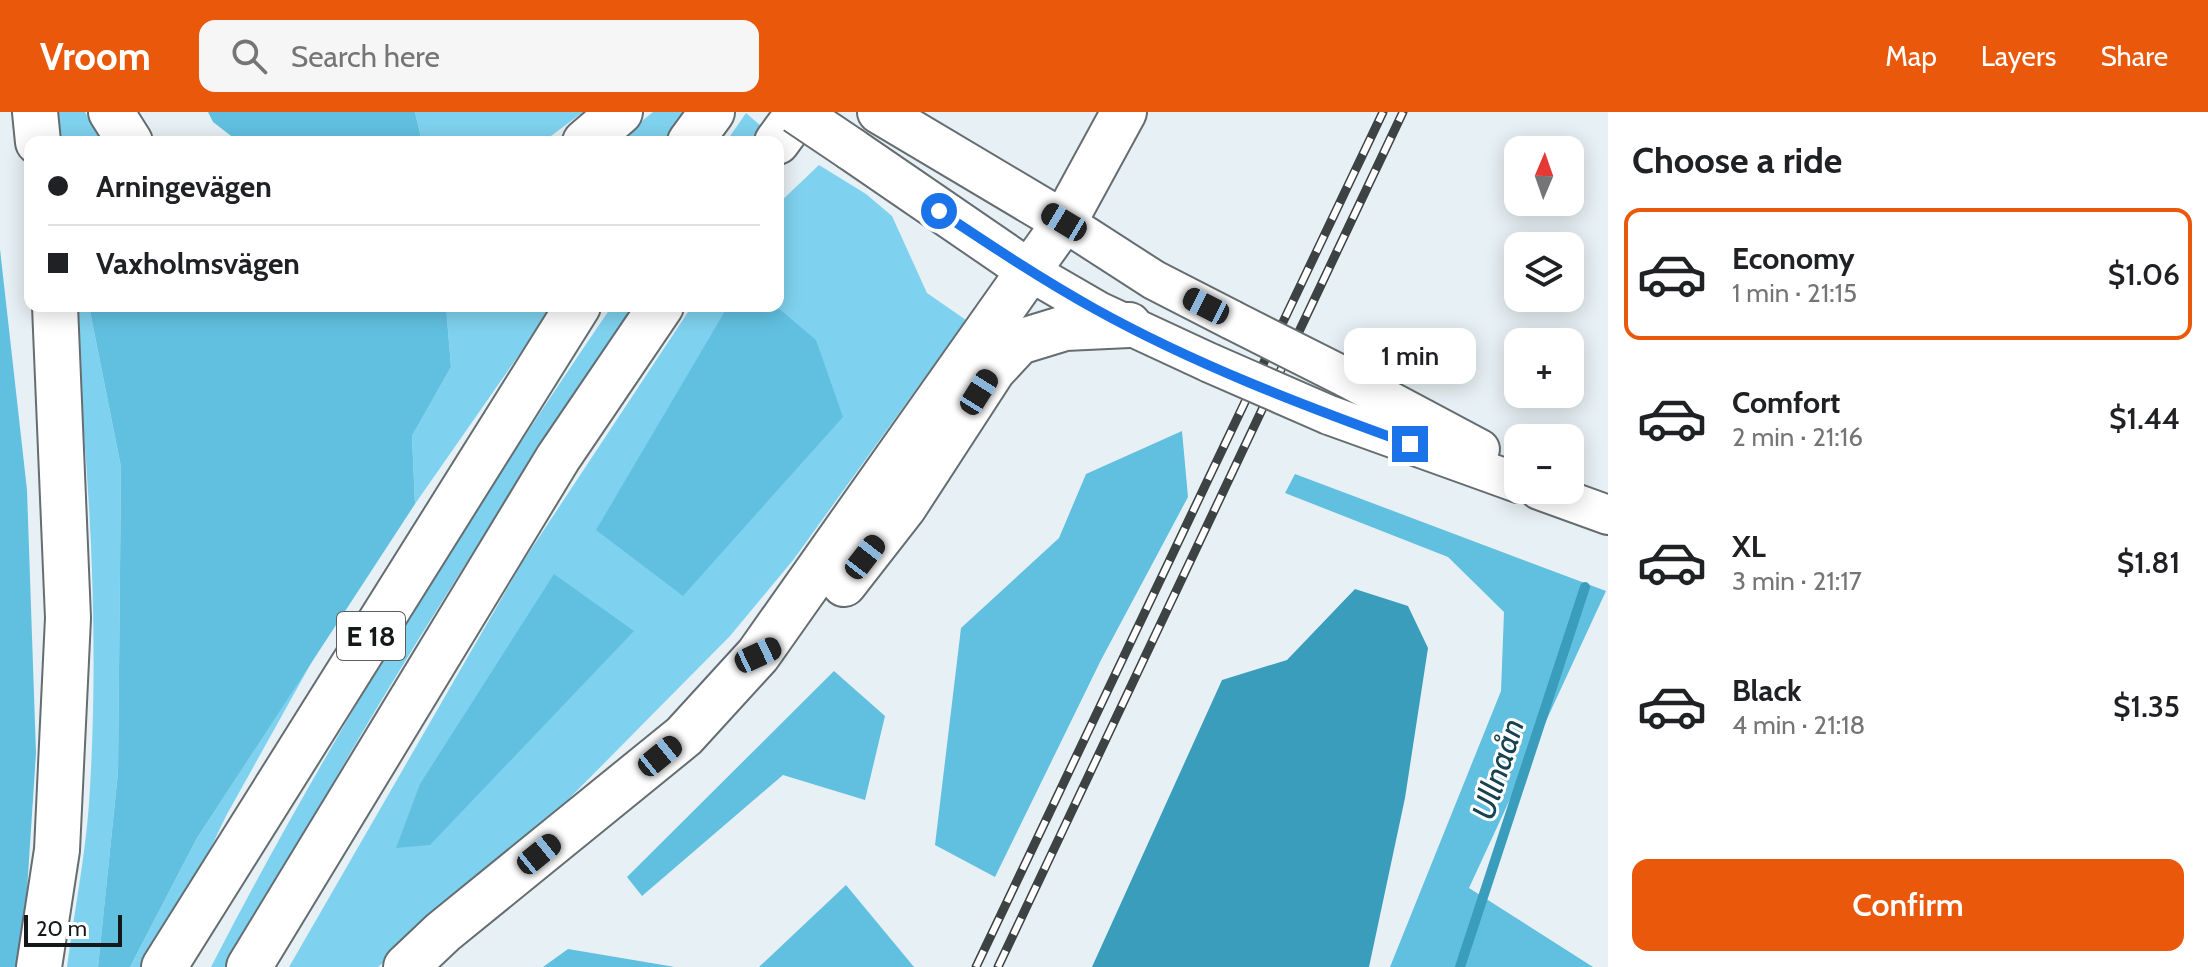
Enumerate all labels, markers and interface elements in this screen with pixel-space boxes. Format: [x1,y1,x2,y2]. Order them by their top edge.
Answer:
search box [199,20,759,92]
text: Vroom [40,33,151,80]
icon: search [227,34,271,78]
text: Search here [291,38,440,75]
text: Map [1885,39,1937,73]
text: Layers [1981,39,2056,73]
text: Share [2100,39,2168,73]
north arrow [1504,136,1584,216]
map controls [1504,136,1584,504]
text: Choose a ride [1632,138,1842,182]
text: Arningevägen [96,168,272,205]
route start [921,193,957,229]
car [1037,199,1091,245]
button: layers [1504,232,1584,312]
icon: car [1636,238,1708,310]
text: Economy [1732,240,1855,277]
text: Vaxholmsvägen [96,245,300,282]
text: $1.06 [2108,256,2180,293]
text: 1 min · 21:15 [1732,277,1857,309]
car [1179,284,1233,328]
callout: 1 min [1344,328,1476,384]
button: + [1504,328,1584,408]
text: 1 min [1381,340,1439,372]
car [956,365,1002,419]
icon: car [1636,382,1708,454]
text: Comfort [1732,384,1840,421]
text: $1.44 [2109,400,2180,437]
text: 2 min · 21:16 [1732,421,1863,453]
button: − [1504,424,1584,504]
route end [1392,426,1428,462]
icon: car [1636,526,1708,598]
text: XL [1732,528,1766,565]
car [841,531,889,583]
text: $1.81 [2117,544,2180,581]
text: 3 min · 21:17 [1732,565,1862,597]
road number: E 18 [337,612,405,660]
car [731,634,785,676]
icon: car [1636,670,1708,742]
text: Black [1732,672,1802,709]
text: $1.35 [2113,688,2180,725]
text: 4 min · 21:18 [1732,709,1865,741]
water label: Ullnaån [1463,714,1532,824]
car [634,732,686,780]
car [513,830,565,878]
button: Confirm [1632,859,2184,951]
scale bar [24,911,122,947]
text: 20 m [36,915,87,942]

